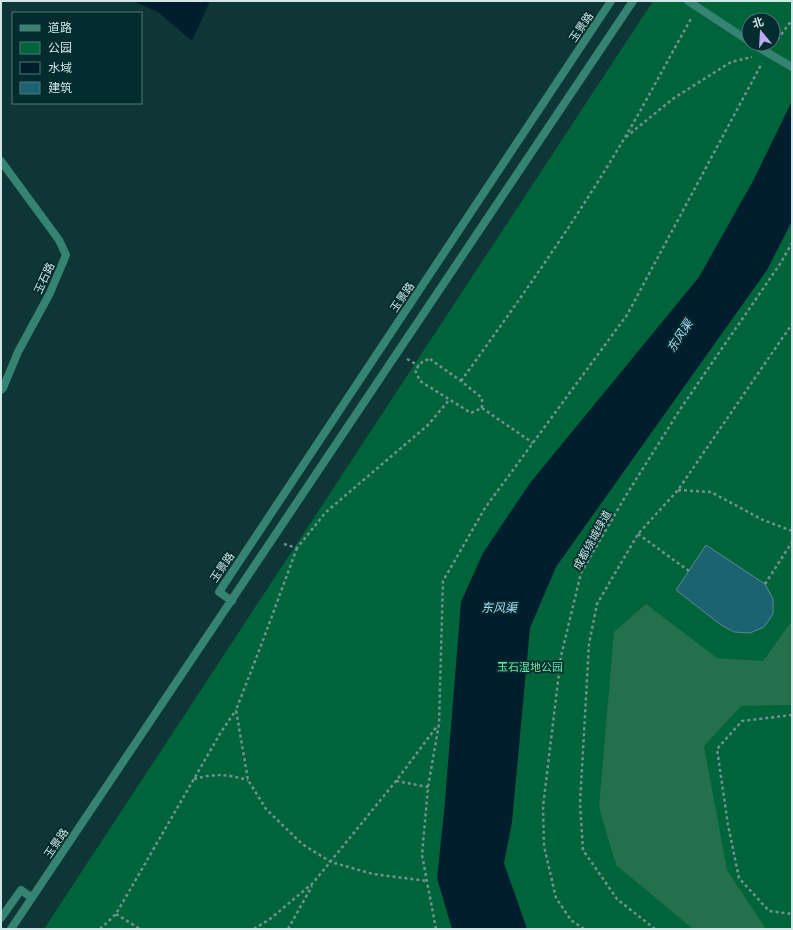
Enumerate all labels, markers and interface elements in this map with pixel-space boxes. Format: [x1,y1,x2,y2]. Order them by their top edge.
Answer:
street label: 玉景路 [566,9,596,45]
legend [12,12,142,104]
north arrow [741,12,781,52]
text: 北 [751,14,765,31]
text: 道路 [48,20,72,36]
text: 公园 [48,40,72,56]
text: 水域 [48,60,72,76]
text: 建筑 [48,80,72,96]
street label: 玉石路 [31,260,57,296]
street label: 玉景路 [387,279,417,315]
water label: 东风渠 [663,315,698,355]
street label: 成都绕城绿道 [570,508,614,572]
street label: 玉景路 [207,549,237,585]
water label: 东风渠 [481,600,519,616]
park label: 玉石湿地公园 [497,660,563,674]
street label: 玉景路 [41,825,71,861]

